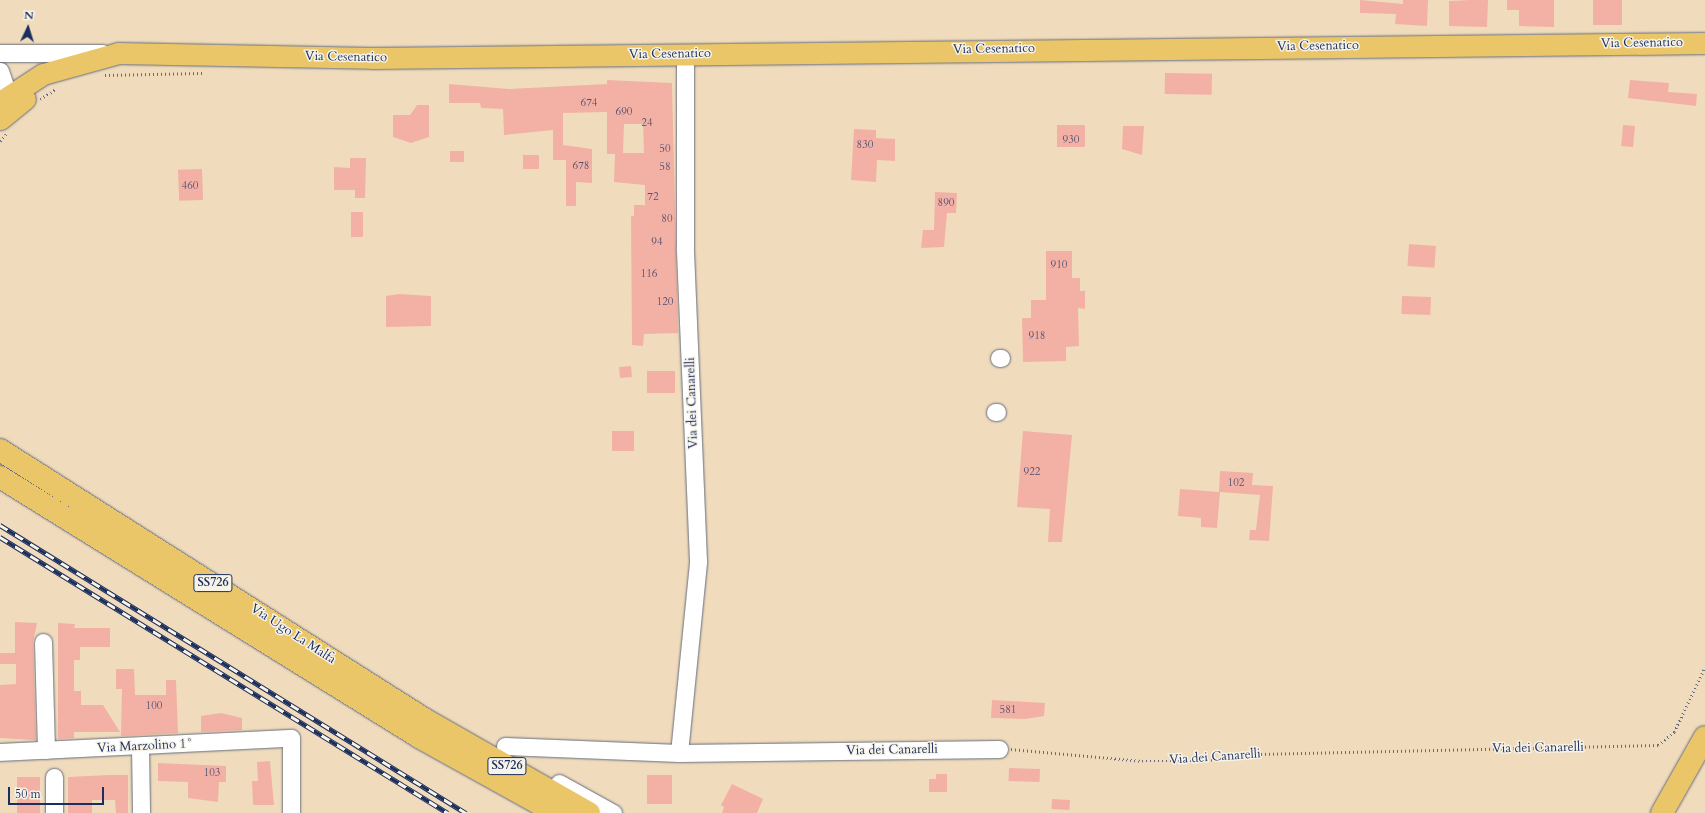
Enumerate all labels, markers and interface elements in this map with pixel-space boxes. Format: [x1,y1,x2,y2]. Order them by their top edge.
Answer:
north arrow [8,8,48,48]
text: N [24,8,34,23]
street label: Via Cesenatico [1601,34,1683,52]
street label: Via Cesenatico [1277,37,1359,55]
street label: Via Cesenatico [953,40,1035,58]
street label: Via Cesenatico [629,45,711,63]
street label: Via Cesenatico [305,48,387,66]
house number: 674 [581,96,597,110]
house number: 690 [616,105,632,119]
house number: 24 [641,116,653,130]
house number: 930 [1063,133,1079,147]
house number: 830 [857,138,873,152]
house number: 50 [659,142,671,156]
house number: 678 [573,159,589,173]
house number: 58 [659,160,671,174]
house number: 460 [182,179,198,193]
house number: 72 [647,190,659,204]
house number: 890 [938,196,954,210]
house number: 80 [661,212,673,226]
house number: 94 [651,235,663,249]
house number: 910 [1051,258,1067,272]
house number: 116 [641,267,657,281]
house number: 120 [657,295,673,309]
house number: 918 [1029,329,1045,343]
street label: Via dei Canarelli [683,357,701,449]
house number: 922 [1024,465,1040,479]
house number: 102 [1228,476,1244,490]
road number: SS726 [193,573,233,593]
street label: Via Ugo La Malfa [247,601,339,667]
house number: 100 [146,699,162,713]
house number: 581 [1000,703,1016,717]
street label: Via Marzolino 1° [97,736,193,756]
street label: Via dei Canarelli [1492,739,1584,757]
street label: Via dei Canarelli [846,741,938,759]
street label: Via dei Canarelli [1169,746,1261,768]
road number: SS726 [487,756,527,776]
house number: 103 [204,766,220,780]
scale bar [10,779,106,805]
text: 50 m [15,786,41,802]

